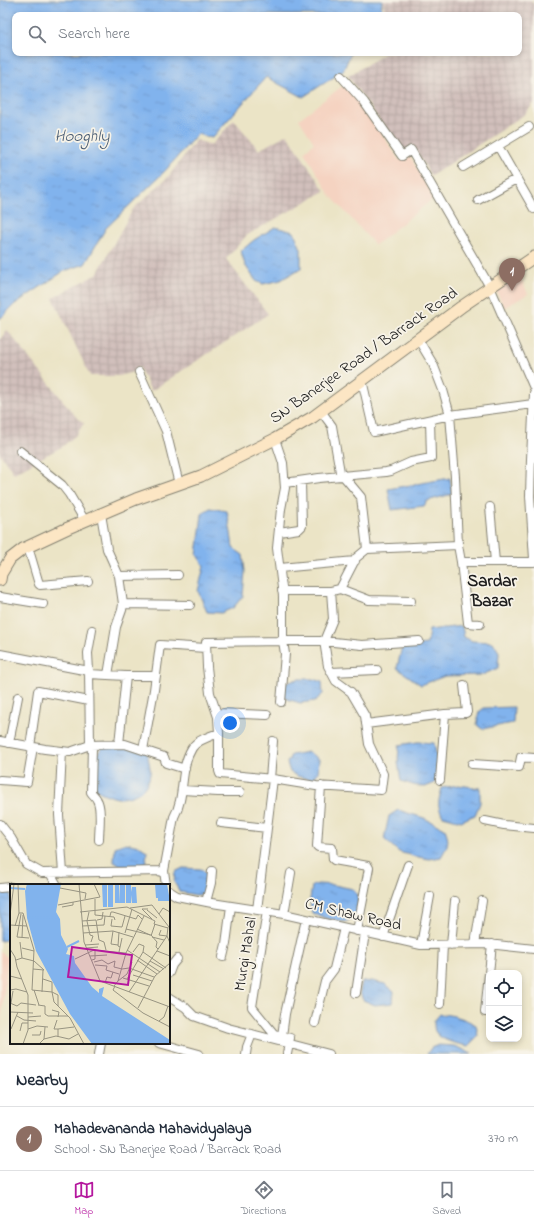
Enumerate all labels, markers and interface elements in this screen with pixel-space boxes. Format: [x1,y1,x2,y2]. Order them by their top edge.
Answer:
search box [12,12,522,56]
icon: search [26,23,48,45]
text: Search here [58,23,130,45]
water label: Hooghly [55,124,110,150]
pin: 1 [499,258,525,291]
street label: SN Banerjee Road / Barrack Road [265,282,463,430]
district label: Sardar Bazar [467,569,517,614]
your location [220,713,240,733]
inset map [10,884,170,1044]
street label: CM Shaw Road [302,892,404,938]
street label: Murgi Mahal [228,915,264,993]
map controls [486,970,522,1042]
button: locate [486,970,522,1006]
button: layers [486,1006,522,1042]
text: Nearby [16,1068,68,1093]
text: Mahadevananda Mahavidyalaya [54,1118,252,1140]
text: 1 [27,1129,31,1148]
text: 370 m [488,1129,518,1148]
text: School · SN Banerjee Road / Barrack Road [54,1140,281,1159]
tab: Map [73,1179,95,1219]
tab: Directions [241,1179,286,1219]
tab: Saved [432,1179,461,1219]

